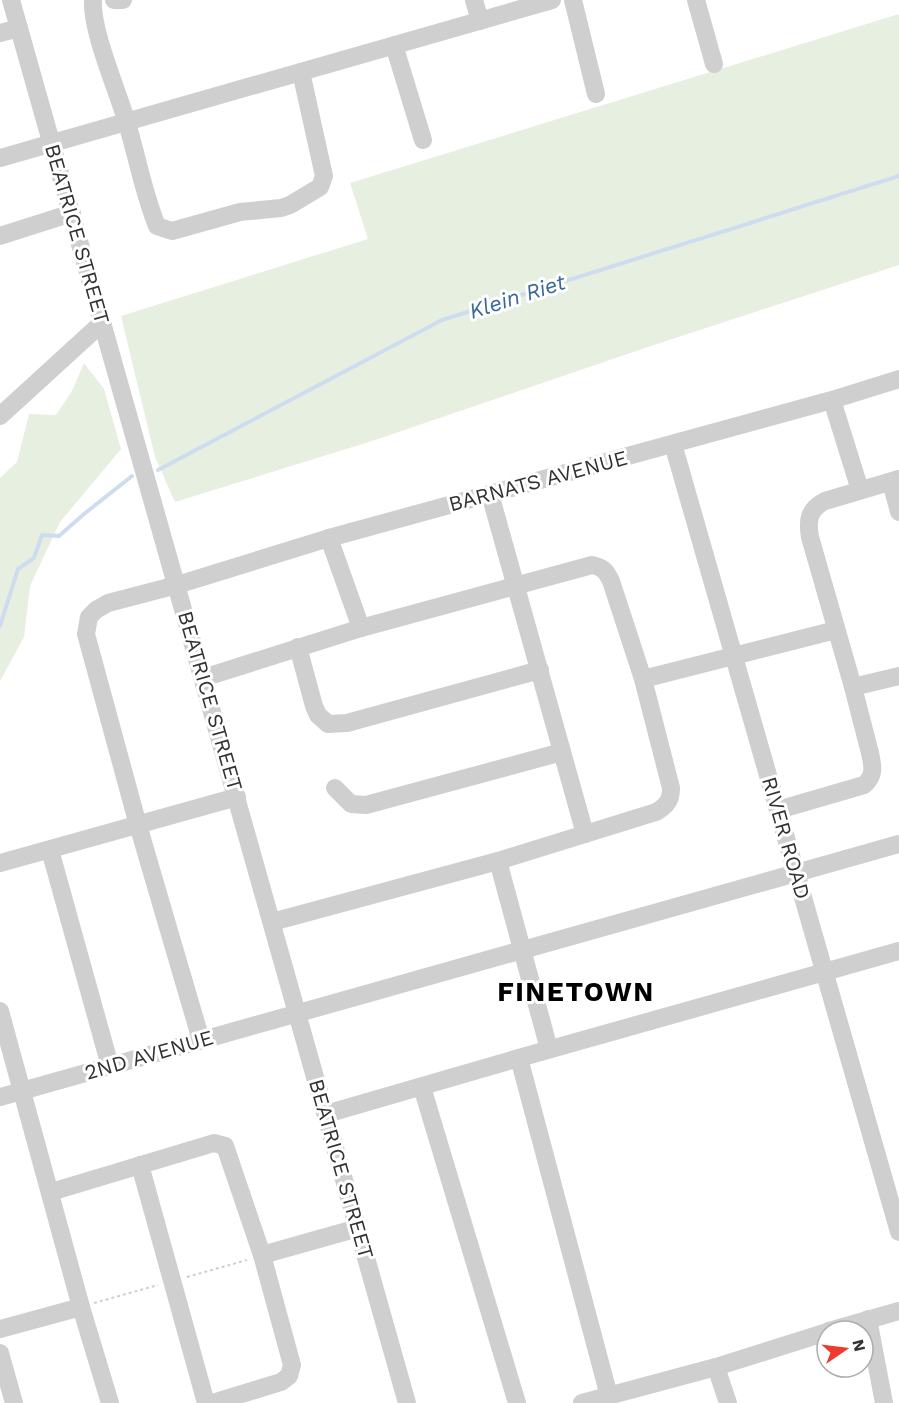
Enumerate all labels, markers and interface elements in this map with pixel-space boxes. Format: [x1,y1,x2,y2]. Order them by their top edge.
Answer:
street label: BEATRICE STREET [40,141,115,327]
water label: Klein Riet [466,269,570,324]
street label: BARNATS AVENUE [446,445,630,516]
street label: BEATRICE STREET [173,608,248,794]
street label: RIVER ROAD [757,774,816,902]
district label: FINETOWN [497,976,655,1008]
street label: 2ND AVENUE [82,1024,216,1085]
street label: BEATRICE STREET [304,1076,379,1262]
north arrow [815,1319,875,1379]
text: N [848,1337,870,1354]

